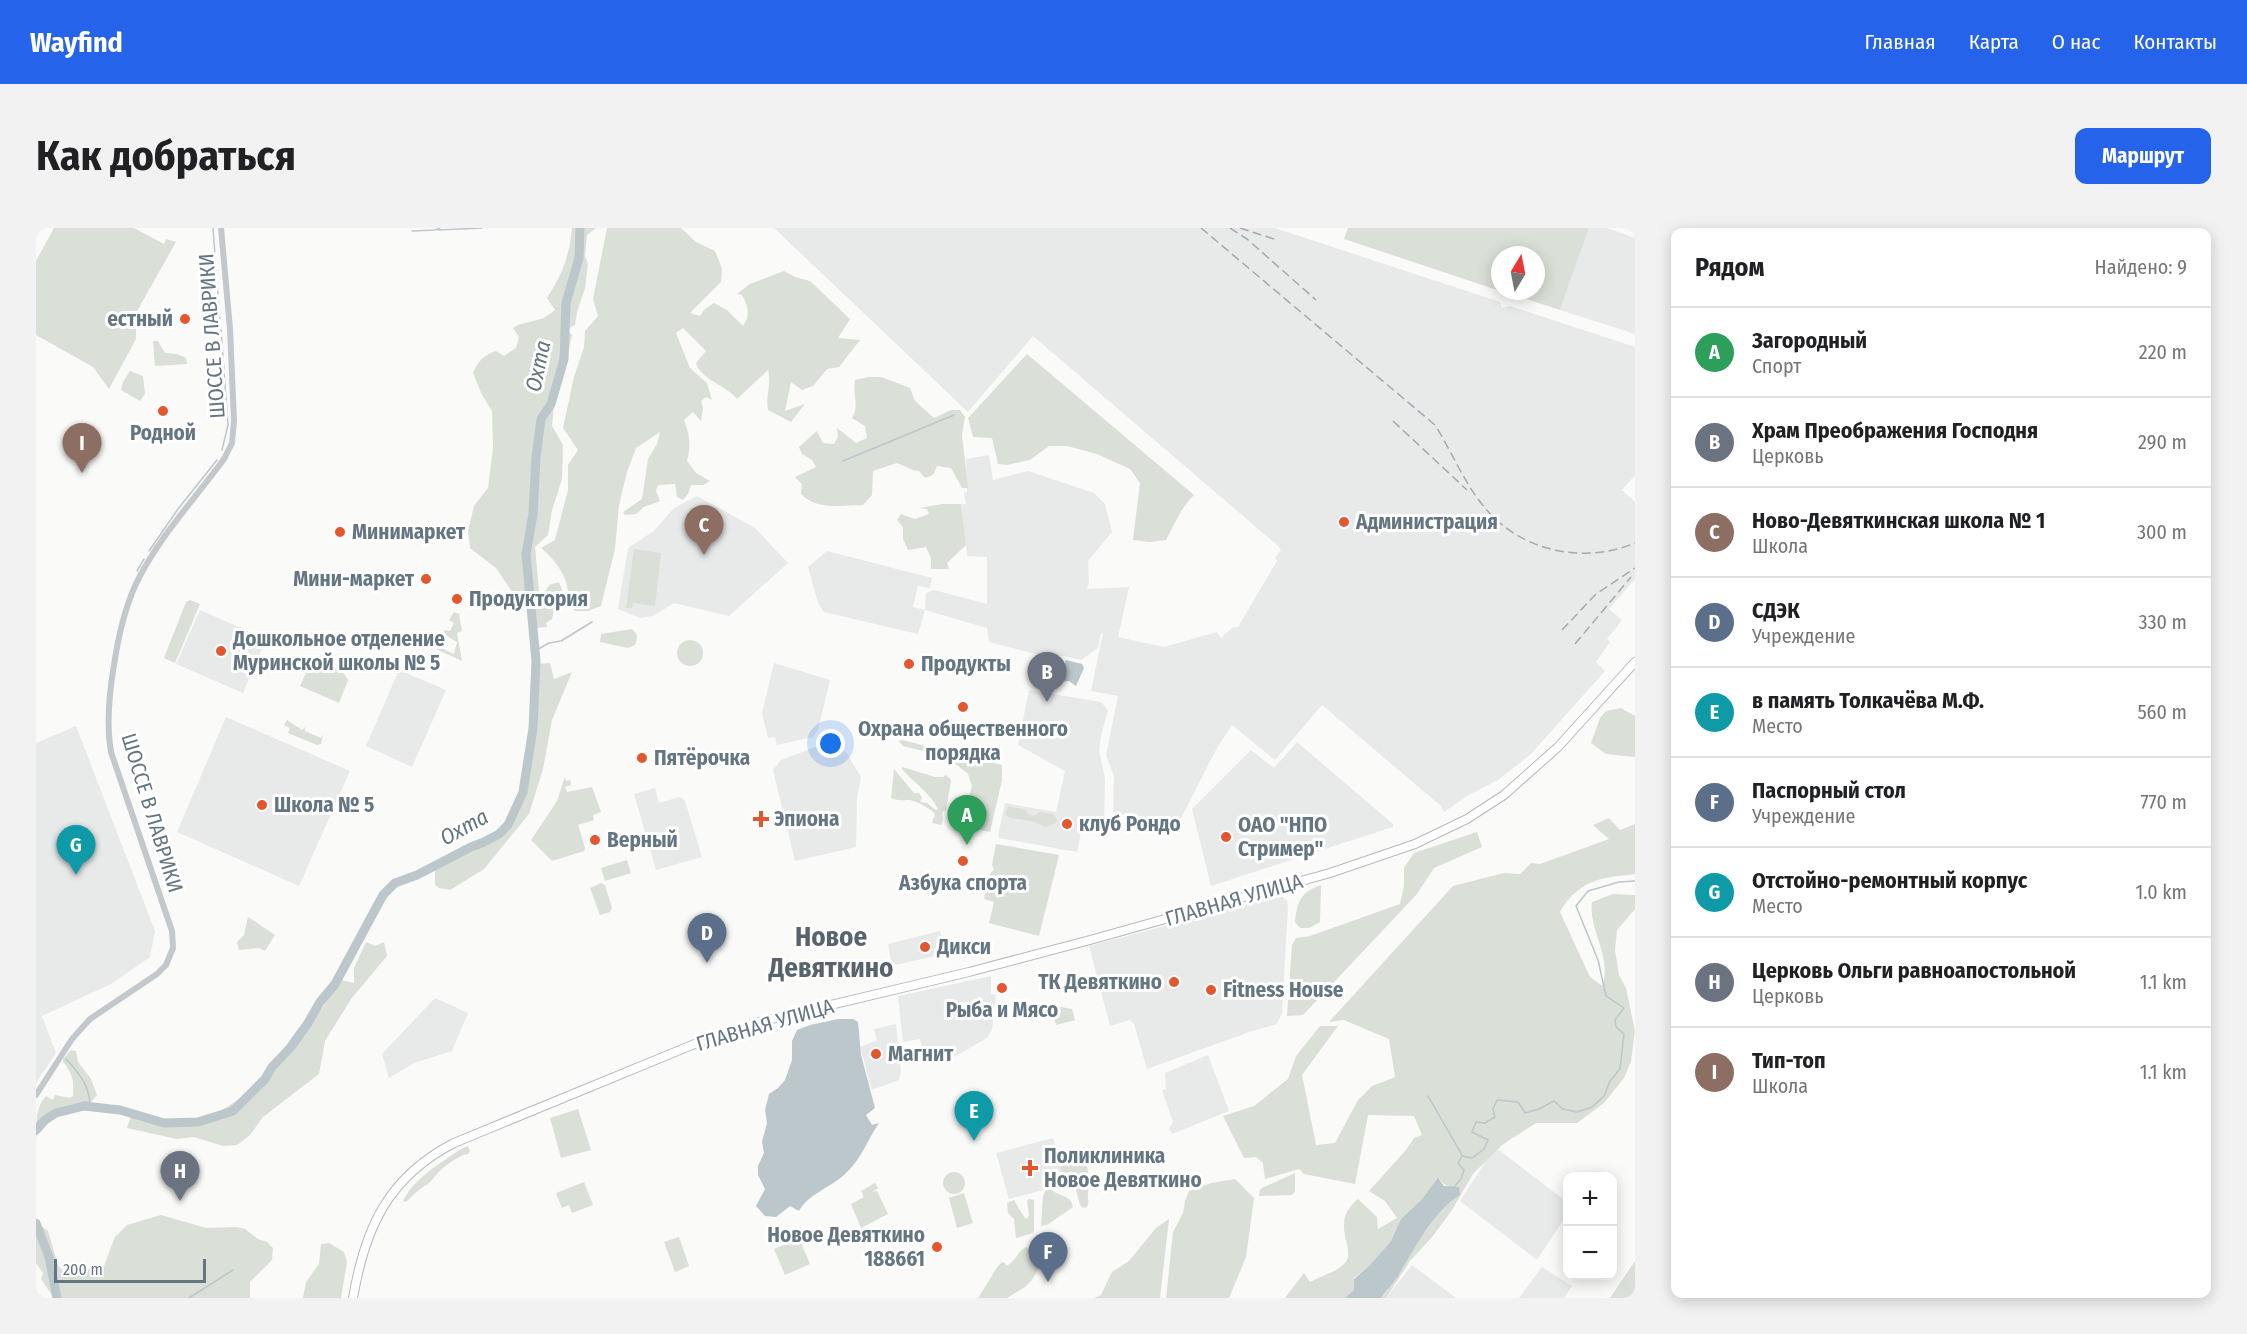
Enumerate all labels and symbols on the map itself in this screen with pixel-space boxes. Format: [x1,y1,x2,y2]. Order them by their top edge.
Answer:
north arrow [1491,246,1545,300]
street label: ШОССЕ В ЛАВРИКИ [193,253,231,419]
place label: естный [107,306,173,332]
marker: естный [178,312,192,326]
water label: Охта [519,338,557,394]
marker: Родной [156,404,170,418]
place label: Родной [130,420,196,446]
pin: I [62,424,102,473]
pin: C [684,506,724,555]
place label: Администрация [1355,509,1498,535]
marker: Администрация [1337,515,1351,529]
place label: Минимаркет [352,519,466,545]
marker: Минимаркет [333,525,347,539]
place label: Мини-маркет [293,566,415,592]
marker: Мини-маркет [419,572,433,586]
place label: Продуктория [469,586,588,612]
marker: Продуктория [450,592,464,606]
place label: Дошкольное отделение Муринской школы № 5 [232,626,445,676]
marker: Дошкольное отделение Муринской школы № 5 [214,644,228,658]
place label: Продукты [921,651,1011,677]
pin: B [1028,652,1066,702]
marker: Продукты [902,657,916,671]
marker: Охрана общественного порядка [956,700,970,714]
place label: Охрана общественного порядка [858,716,1068,766]
your location [816,729,845,758]
street label: ШОССЕ В ЛАВРИКИ [115,730,189,896]
place label: Пятёрочка [654,745,750,771]
marker: Пятёрочка [635,751,649,765]
place label: Школа № 5 [274,792,374,818]
pin: A [948,796,986,845]
marker: Школа № 5 [255,798,269,812]
water label: Охта [435,803,493,851]
place label: Эпиона [774,806,839,832]
marker: Эпиона [752,810,770,828]
place label: клуб Рондо [1079,811,1181,837]
place label: ОАО "НПО Стример" [1238,812,1327,862]
marker: клуб Рондо [1060,817,1074,831]
pin: G [56,826,96,875]
place label: Верный [607,827,678,853]
marker: ОАО "НПО Стример" [1219,830,1233,844]
marker: Верный [588,833,602,847]
marker: Азбука спорта [956,854,970,868]
street label: ГЛАВНАЯ УЛИЦА [1162,868,1306,932]
place label: Азбука спорта [898,870,1027,896]
pin: D [688,914,726,963]
district label: Новое Девяткино [768,921,893,984]
place label: Дикси [936,934,991,960]
marker: Дикси [918,940,932,954]
place label: ТК Девяткино [1038,969,1162,995]
marker: ТК Девяткино [1167,975,1181,989]
place label: Fitness House [1223,977,1344,1003]
marker: Рыба и Мясо [995,981,1009,995]
marker: Fitness House [1204,983,1218,997]
street label: ГЛАВНАЯ УЛИЦА [693,993,837,1057]
place label: Рыба и Мясо [946,997,1058,1023]
place label: Магнит [888,1041,954,1067]
marker: Магнит [869,1047,883,1061]
pin: E [954,1092,994,1141]
place label: Поликлиника Новое Девяткино [1044,1143,1202,1193]
pin: H [160,1152,200,1201]
marker: Поликлиника Новое Девяткино [1021,1159,1039,1177]
place label: Новое Девяткино 188661 [767,1222,925,1272]
pin: F [1028,1232,1068,1282]
marker: Новое Девяткино 188661 [930,1240,944,1254]
scale bar [54,1256,206,1284]

